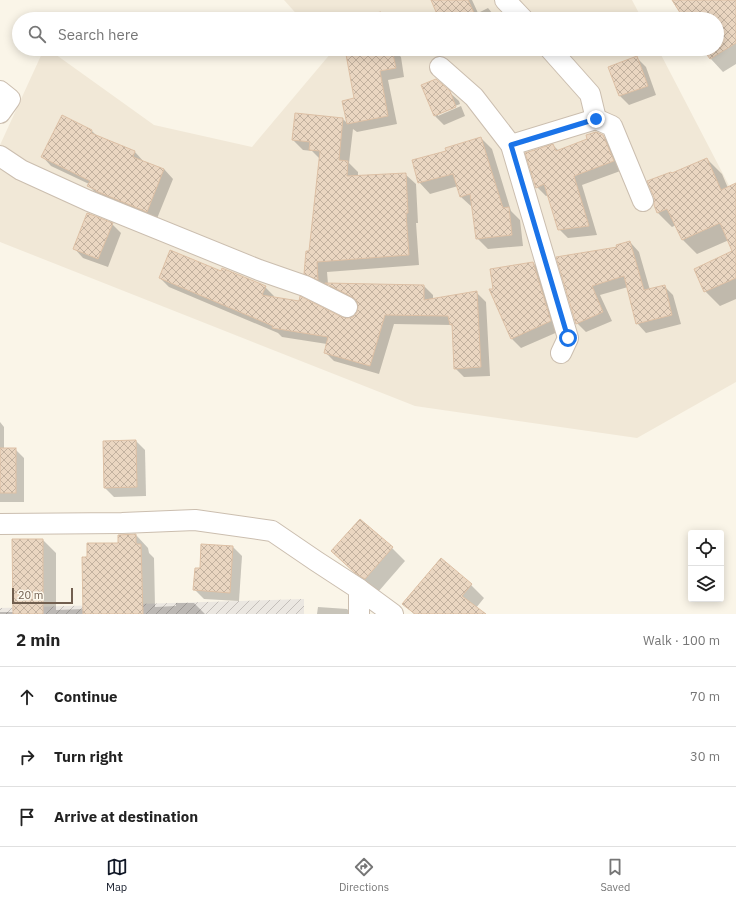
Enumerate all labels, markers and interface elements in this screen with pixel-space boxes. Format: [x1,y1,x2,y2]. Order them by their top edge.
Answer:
search box [12,12,724,56]
icon: search [26,23,48,45]
text: Search here [58,25,138,44]
route end [587,110,605,128]
route start [559,329,577,347]
map controls [688,530,724,602]
button: locate [688,530,724,566]
button: layers [688,566,724,602]
scale bar [12,586,73,605]
text: 20 m [18,588,43,602]
text: 2 min [16,629,60,651]
text: Walk · 100 m [643,632,720,649]
icon: ahead [16,686,38,708]
text: Continue [54,687,118,706]
text: 70 m [690,688,720,705]
icon: right [16,746,38,768]
text: Turn right [54,747,123,766]
text: 30 m [690,748,720,765]
icon: arrive [16,806,38,828]
text: Arrive at destination [54,807,198,826]
tab: Map [106,856,128,894]
tab: Directions [339,856,389,894]
tab: Saved [600,856,630,894]

